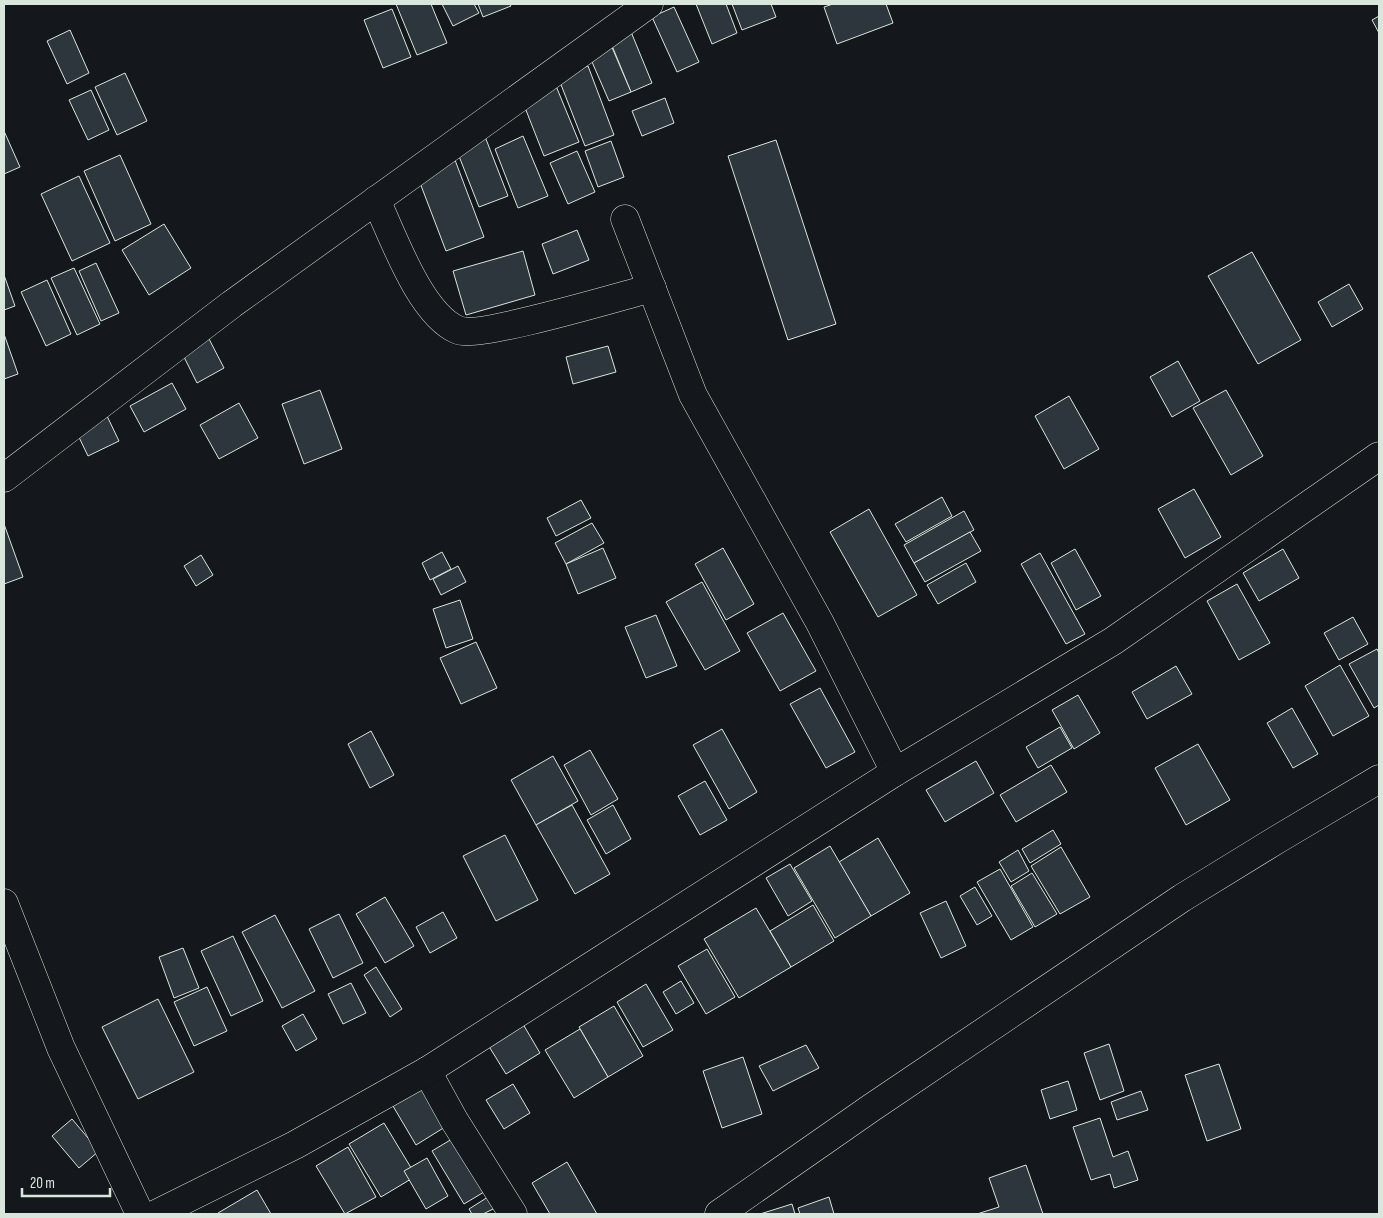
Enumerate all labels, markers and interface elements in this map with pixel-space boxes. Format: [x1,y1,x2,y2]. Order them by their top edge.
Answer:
scale bar [22,1166,110,1198]
text: 20 m [30,1174,55,1193]

